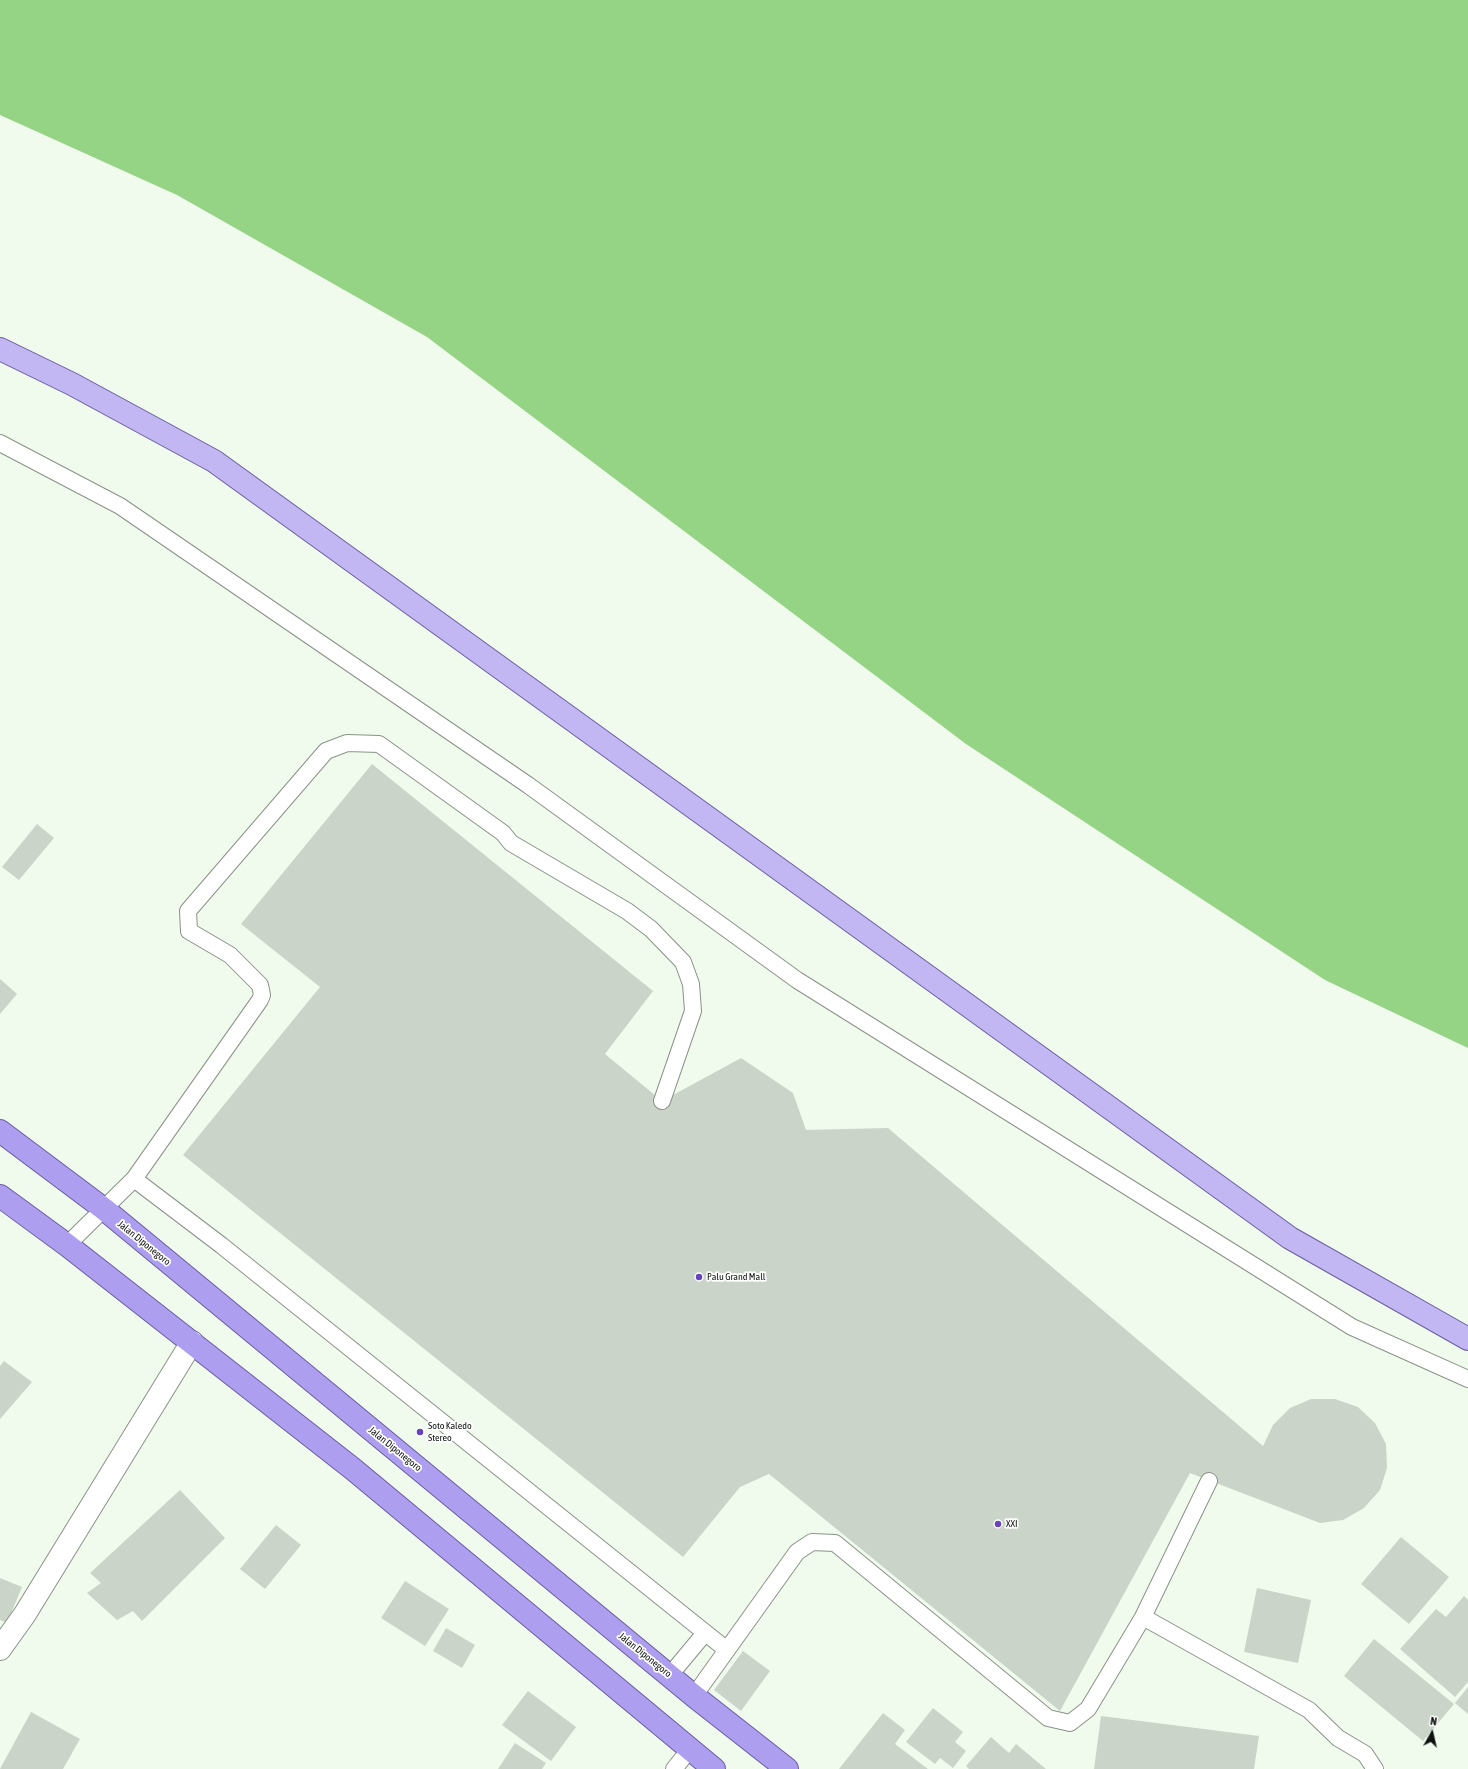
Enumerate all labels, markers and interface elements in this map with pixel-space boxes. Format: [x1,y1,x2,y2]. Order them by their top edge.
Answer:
street label: Jalan Diponegoro [115,1218,173,1268]
place label: Palu Grand Mall [707,1271,766,1283]
marker: Palu Grand Mall [694,1272,704,1282]
place label: Soto Kaledo Stereo [428,1420,472,1444]
street label: Jalan Diponegoro [366,1424,424,1474]
marker: Soto Kaledo Stereo [415,1427,425,1437]
place label: XXI [1006,1518,1018,1530]
marker: XXI [993,1519,1003,1529]
street label: Jalan Diponegoro [616,1630,674,1680]
north arrow [1412,1713,1452,1753]
text: N [1430,1715,1438,1728]

